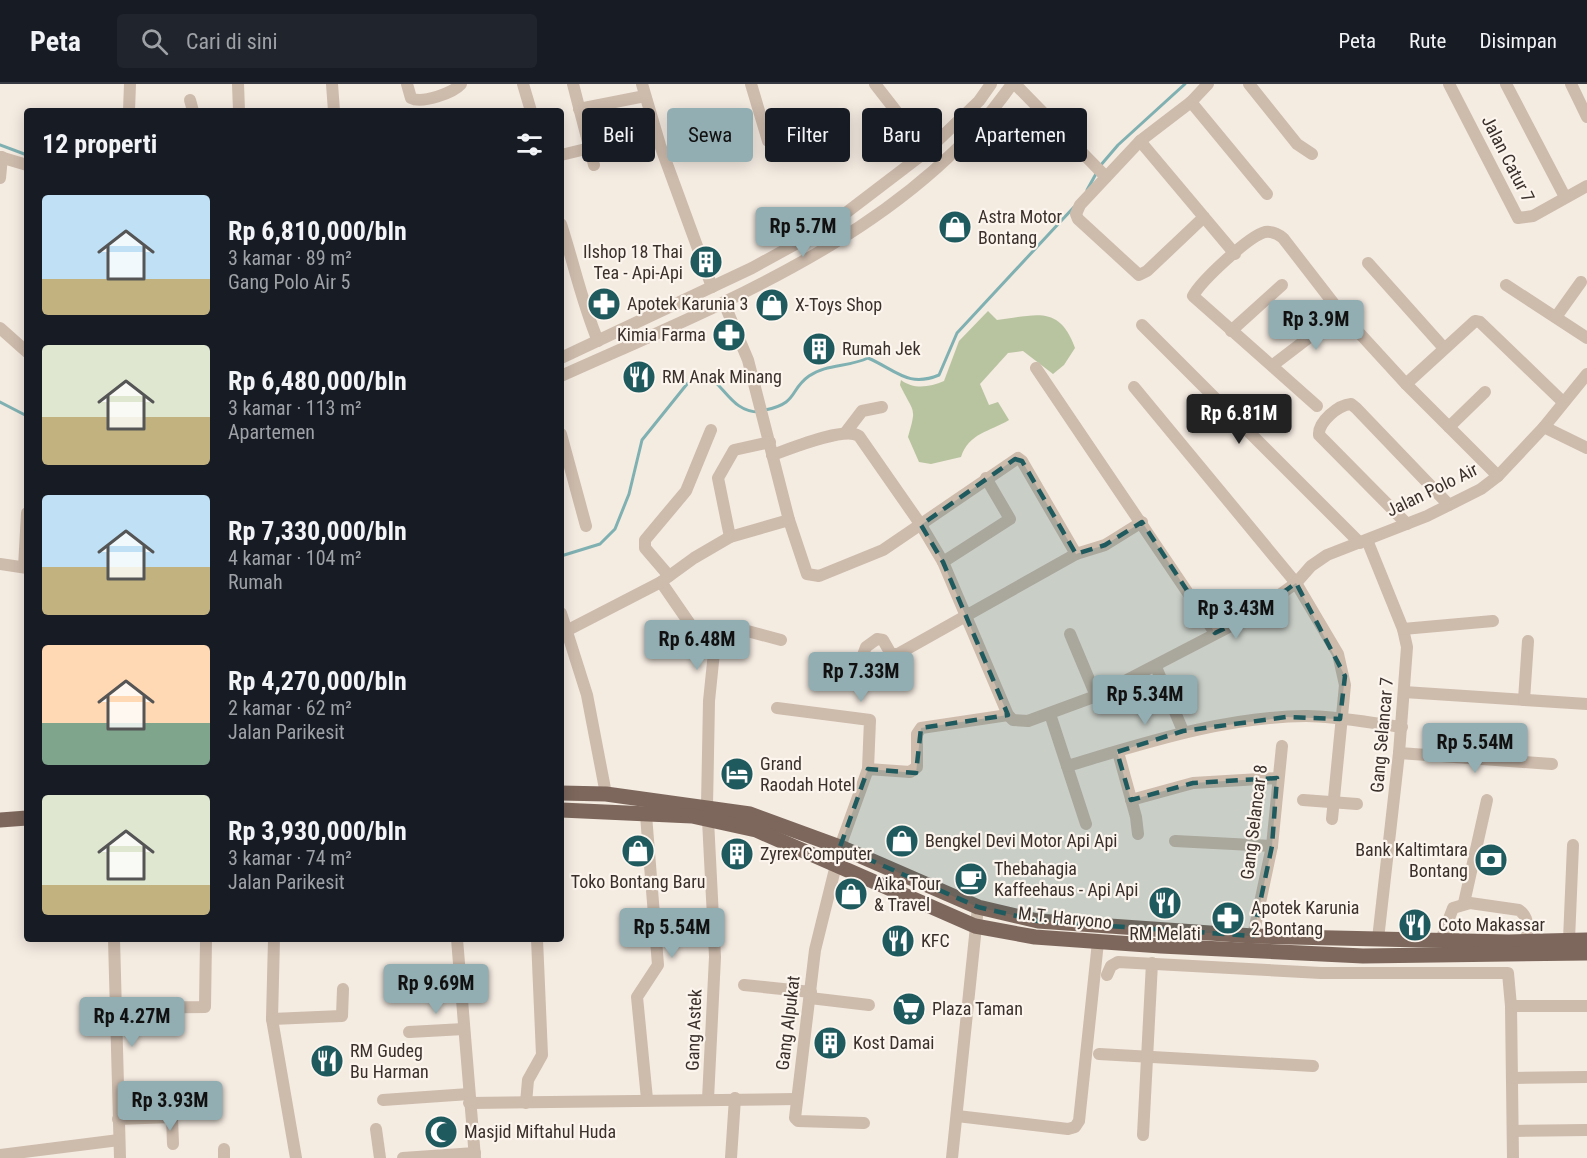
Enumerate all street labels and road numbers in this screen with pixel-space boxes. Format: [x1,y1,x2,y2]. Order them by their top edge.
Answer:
street label: Jalan Catur 7 [1478,112,1539,206]
street label: Jalan Polo Air [1383,458,1481,521]
street label: Gang Selancar 7 [1366,676,1397,793]
street label: Gang Selancar 8 [1236,763,1271,881]
street label: M.T. Haryono [1017,902,1113,933]
street label: Gang Alpukat [771,974,804,1071]
street label: Gang Astek [682,989,705,1071]

